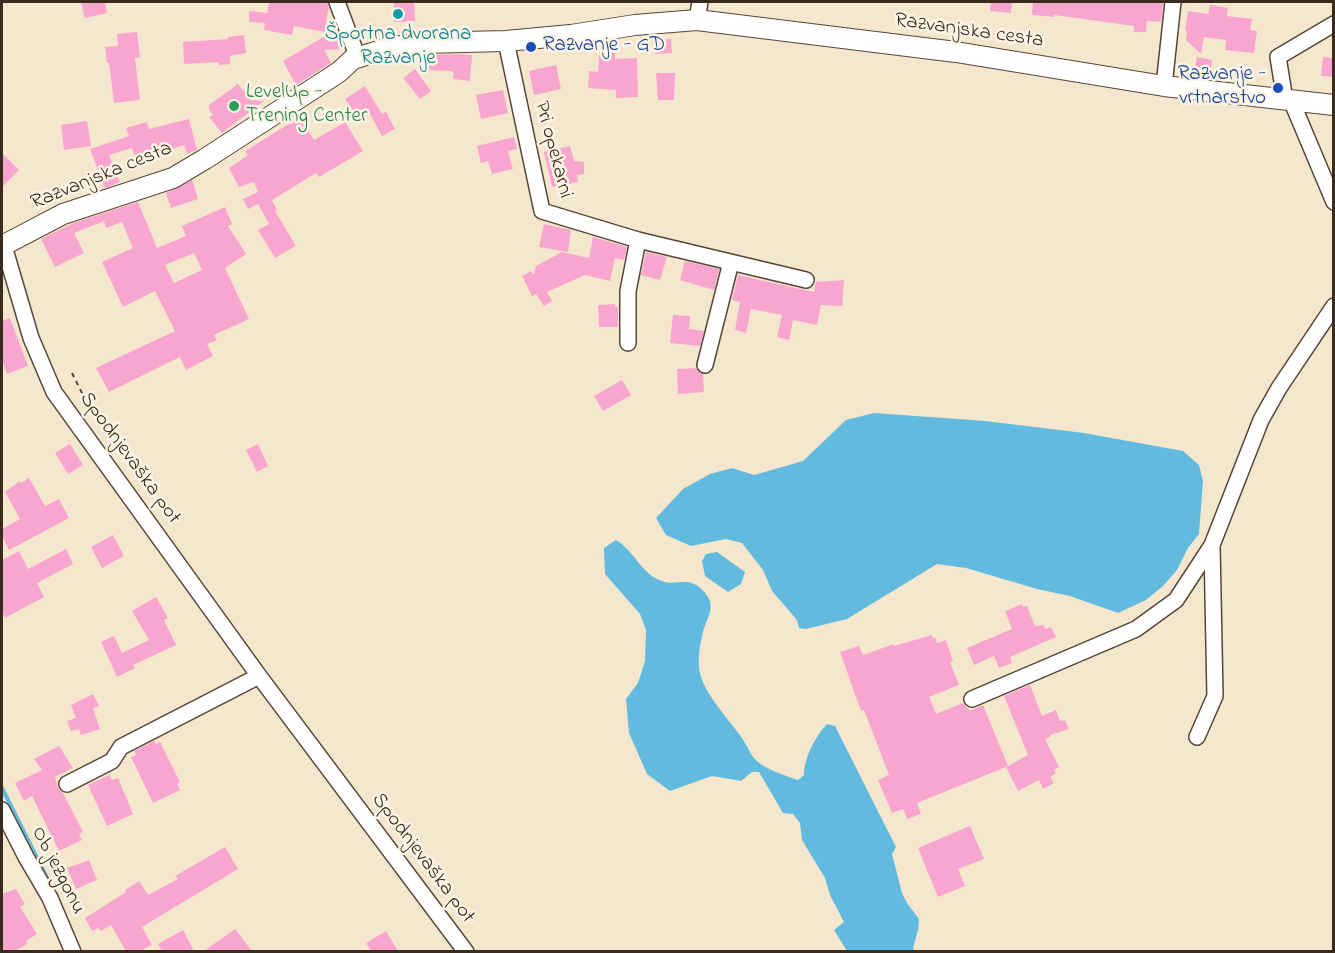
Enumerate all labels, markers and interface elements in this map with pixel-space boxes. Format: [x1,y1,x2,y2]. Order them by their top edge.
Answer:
marker: Športna dvorana Razvanje [391,7,405,21]
street label: Razvanjska cesta [893,9,1045,55]
place label: Športna dvorana Razvanje [325,23,471,73]
place label: Razvanje - GD [543,34,665,60]
marker: Razvanje - GD [524,40,538,54]
place label: Razvanje - vrtnarstvo [1178,63,1266,113]
place label: LevelUp - Trening Center [246,81,367,131]
marker: Razvanje - vrtnarstvo [1271,81,1285,95]
marker: LevelUp - Trening Center [227,99,241,113]
street label: Pri opekarni [527,99,577,201]
street label: Razvanjska cesta [28,137,176,217]
street label: Spodnjevaška pot [73,388,185,530]
street label: Spodnjevaška pot [365,789,479,929]
street label: Ob jezgonu [24,823,90,919]

